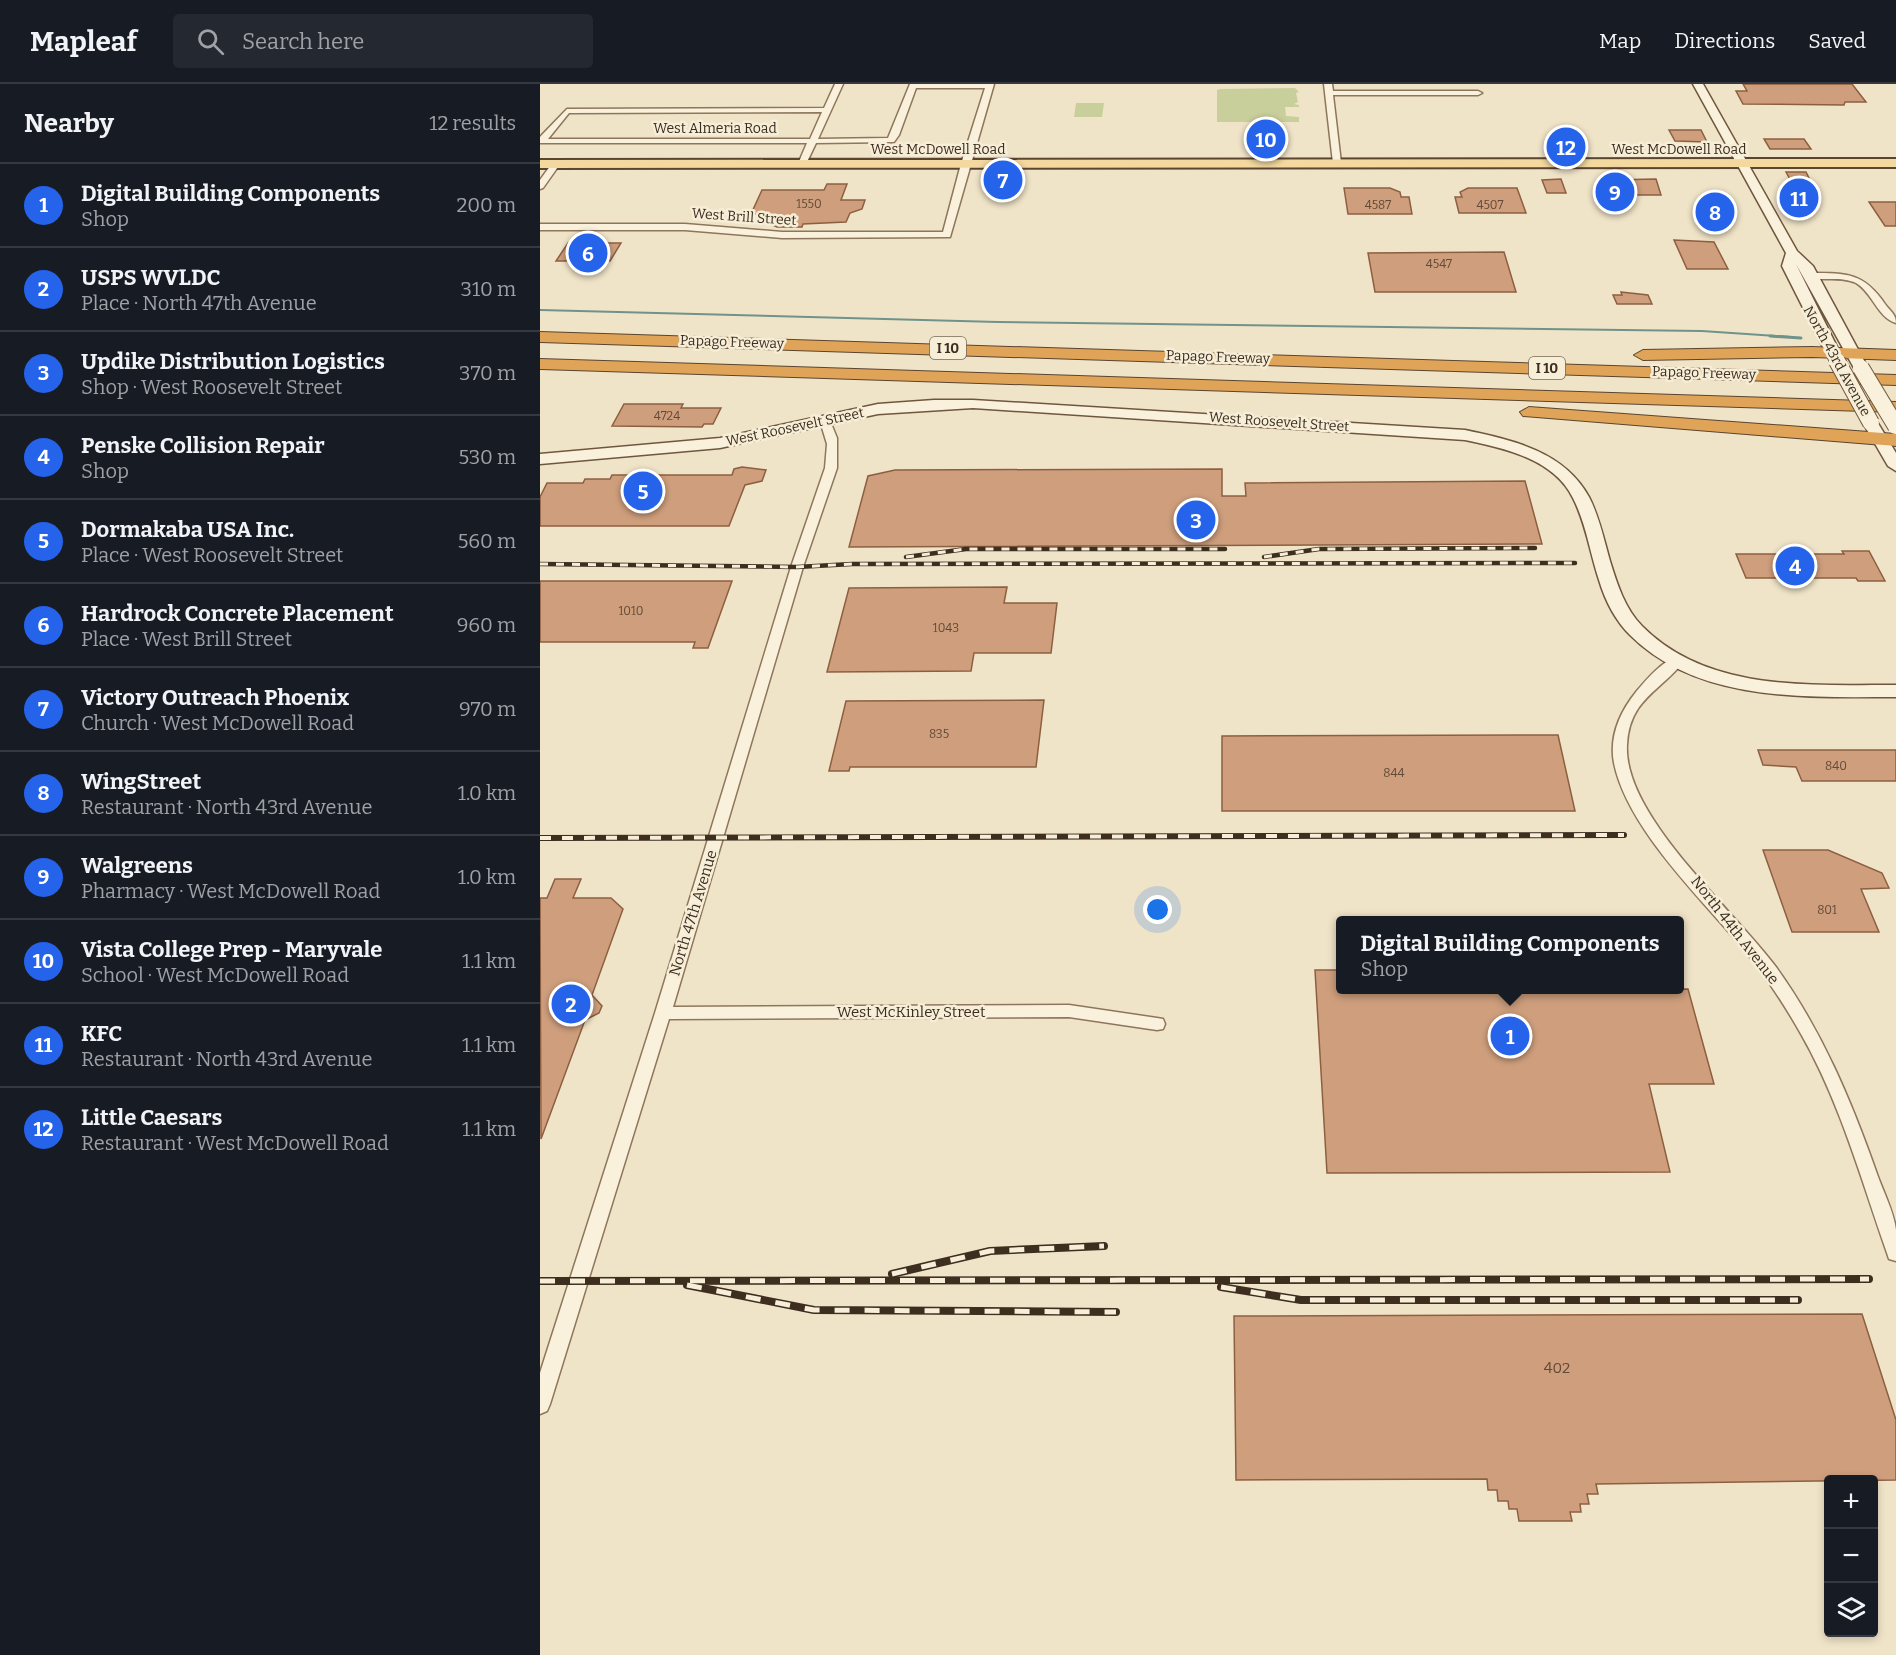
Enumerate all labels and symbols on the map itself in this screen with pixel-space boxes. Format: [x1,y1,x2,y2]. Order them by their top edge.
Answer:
pin: 10 [1246,116,1286,162]
street label: West Almeria Road [653,120,777,137]
pin: 12 [1546,124,1586,170]
street label: West McDowell Road [870,141,1006,158]
street label: West McDowell Road [1611,141,1747,158]
pin: 7 [984,158,1022,202]
pin: 9 [1596,170,1634,214]
pin: 11 [1780,176,1818,220]
pin: 8 [1696,190,1734,234]
house number: 1550 [796,197,822,211]
house number: 4587 [1365,198,1391,212]
house number: 4507 [1476,198,1504,212]
street label: West Brill Street [691,205,797,229]
pin: 6 [568,230,608,276]
house number: 4547 [1426,257,1452,271]
street label: North 43rd Avenue [1800,303,1874,419]
street label: Papago Freeway [680,332,785,352]
road number: I 10 [930,337,966,359]
street label: Papago Freeway [1166,347,1271,367]
road number: I 10 [1529,357,1565,379]
street label: Papago Freeway [1652,363,1757,383]
street label: West Roosevelt Street [724,404,866,450]
house number: 4724 [654,409,680,423]
street label: West Roosevelt Street [1208,409,1350,435]
pin: 5 [624,468,662,514]
pin: 3 [1176,498,1216,542]
pin: 4 [1776,544,1814,588]
house number: 1010 [618,604,644,618]
house number: 1043 [933,621,959,635]
house number: 835 [929,727,949,741]
house number: 840 [1825,759,1847,773]
house number: 844 [1383,766,1405,780]
street label: North 47th Avenue [665,848,721,978]
street label: North 44th Avenue [1687,872,1783,988]
your location [1143,895,1172,924]
house number: 801 [1817,903,1837,917]
pin: 2 [552,982,591,1026]
street label: West McKinley Street [837,1003,986,1021]
pin: 1 [1490,1014,1530,1058]
house number: 402 [1544,1359,1570,1377]

